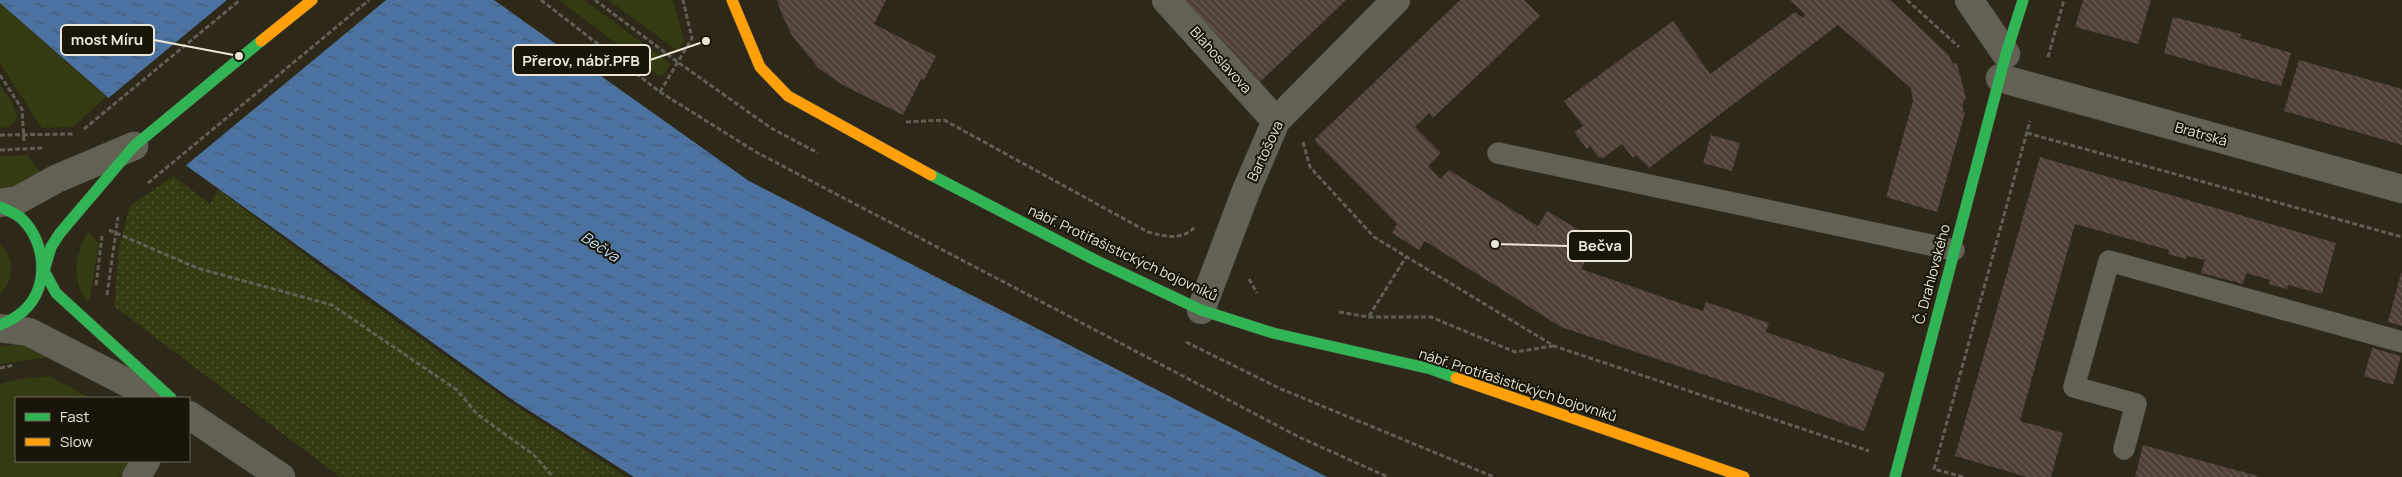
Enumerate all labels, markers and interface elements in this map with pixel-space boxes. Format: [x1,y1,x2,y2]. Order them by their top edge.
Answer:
street label: Blahoslavova [1186,22,1256,97]
callout: most Míru [61,25,154,55]
text: most Míru [71,29,143,50]
callout: Přerov, nábř.PFB [513,45,650,75]
text: Přerov, nábř.PFB [522,50,640,71]
street label: Bartošova [1242,117,1287,184]
street label: Bratrská [2173,117,2230,150]
street label: nábř. Protifašistických bojovníků [1025,200,1221,305]
street label: Č. Drahlovského [1909,222,1954,326]
water label: Bečva [577,226,624,267]
callout: Bečva [1568,231,1631,261]
text: Bečva [1578,235,1622,256]
street label: nábř. Protifašistických bojovníků [1417,343,1620,426]
legend [15,397,190,462]
text: Fast [60,406,89,427]
text: Slow [60,431,93,452]

